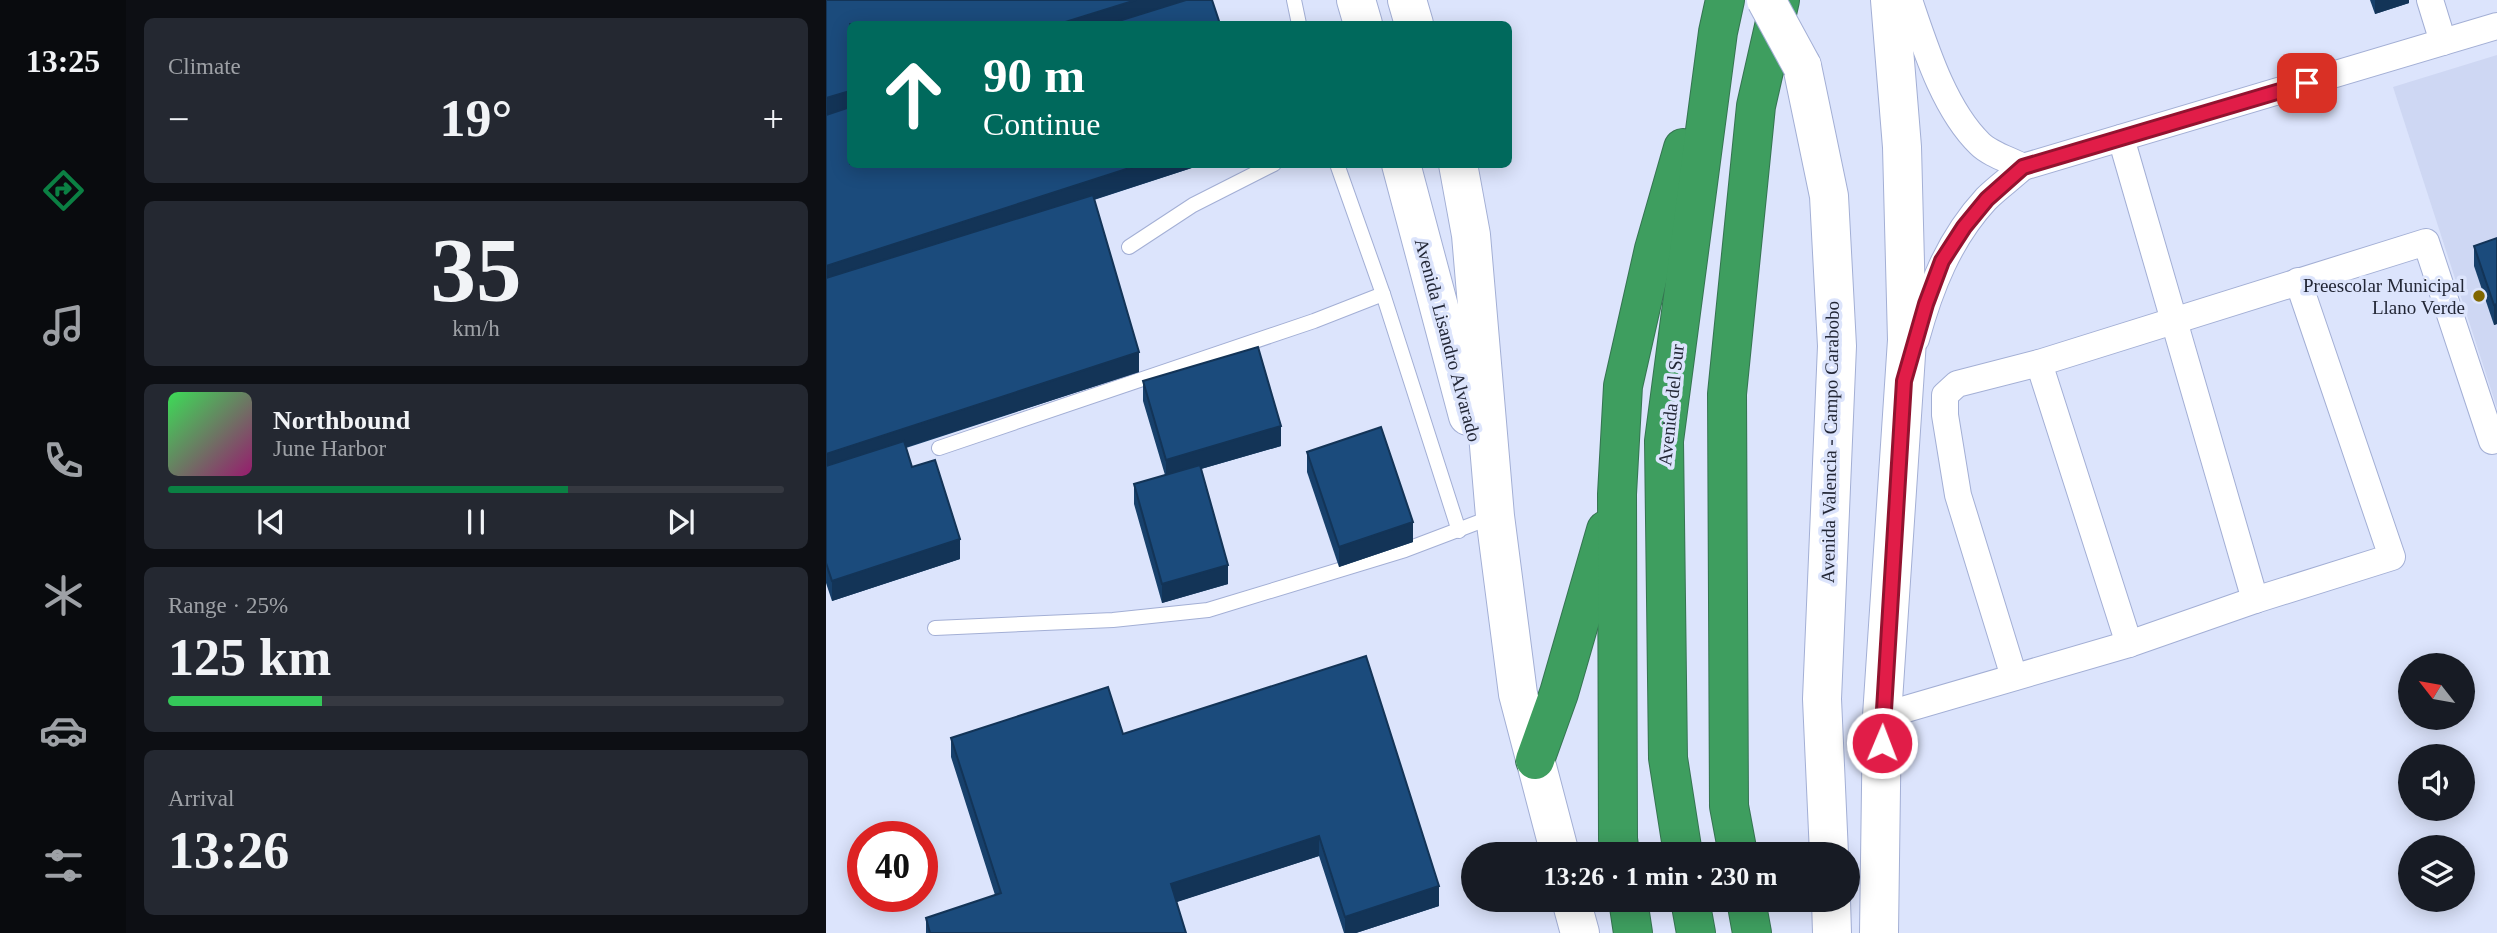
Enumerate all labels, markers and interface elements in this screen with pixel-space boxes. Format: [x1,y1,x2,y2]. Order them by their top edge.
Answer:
text: 13:25 [26,43,100,79]
text: 90 m [983,48,1085,103]
icon: ahead [868,49,959,140]
pin [2277,53,2337,113]
text: Climate [168,54,241,79]
icon: arrive [2288,64,2326,102]
text: 19° [440,90,512,147]
text: − [168,98,189,140]
text: + [763,98,784,140]
text: Continue [983,106,1100,142]
icon: directions [39,166,88,215]
text: 35 [431,220,522,321]
street label: Avenida Lisandro Alvarado [1411,236,1485,444]
place label: Preescolar Municipal Llano Verde [2303,275,2465,318]
marker: Preescolar Municipal Llano Verde [2471,288,2487,304]
icon: music [39,301,88,350]
street label: Avenida Valencia - Campo Carabobo [1817,301,1843,583]
text: km/h [452,316,500,341]
street label: Avenida del Sur [1654,343,1688,467]
text: Northbound [273,406,410,435]
icon: phone [39,436,88,485]
text: June Harbor [273,436,386,461]
icon: previous [252,503,290,541]
icon: pause [457,503,495,541]
icon: next [662,503,700,541]
icon: climate [39,571,88,620]
text: Range · 25% [168,593,288,618]
text: 125 km [168,629,331,686]
north arrow [2398,653,2474,730]
map controls [2398,653,2475,912]
icon: car [39,706,88,755]
position arrow [1845,706,1919,780]
button: sound [2398,744,2475,821]
text: Arrival [168,786,234,811]
speed limit sign: 40 [847,821,938,912]
text: 13:26 [168,822,289,879]
button: layers [2398,835,2475,912]
icon: filters [39,841,88,890]
text: 13:26 · 1 min · 230 m [1544,862,1778,891]

